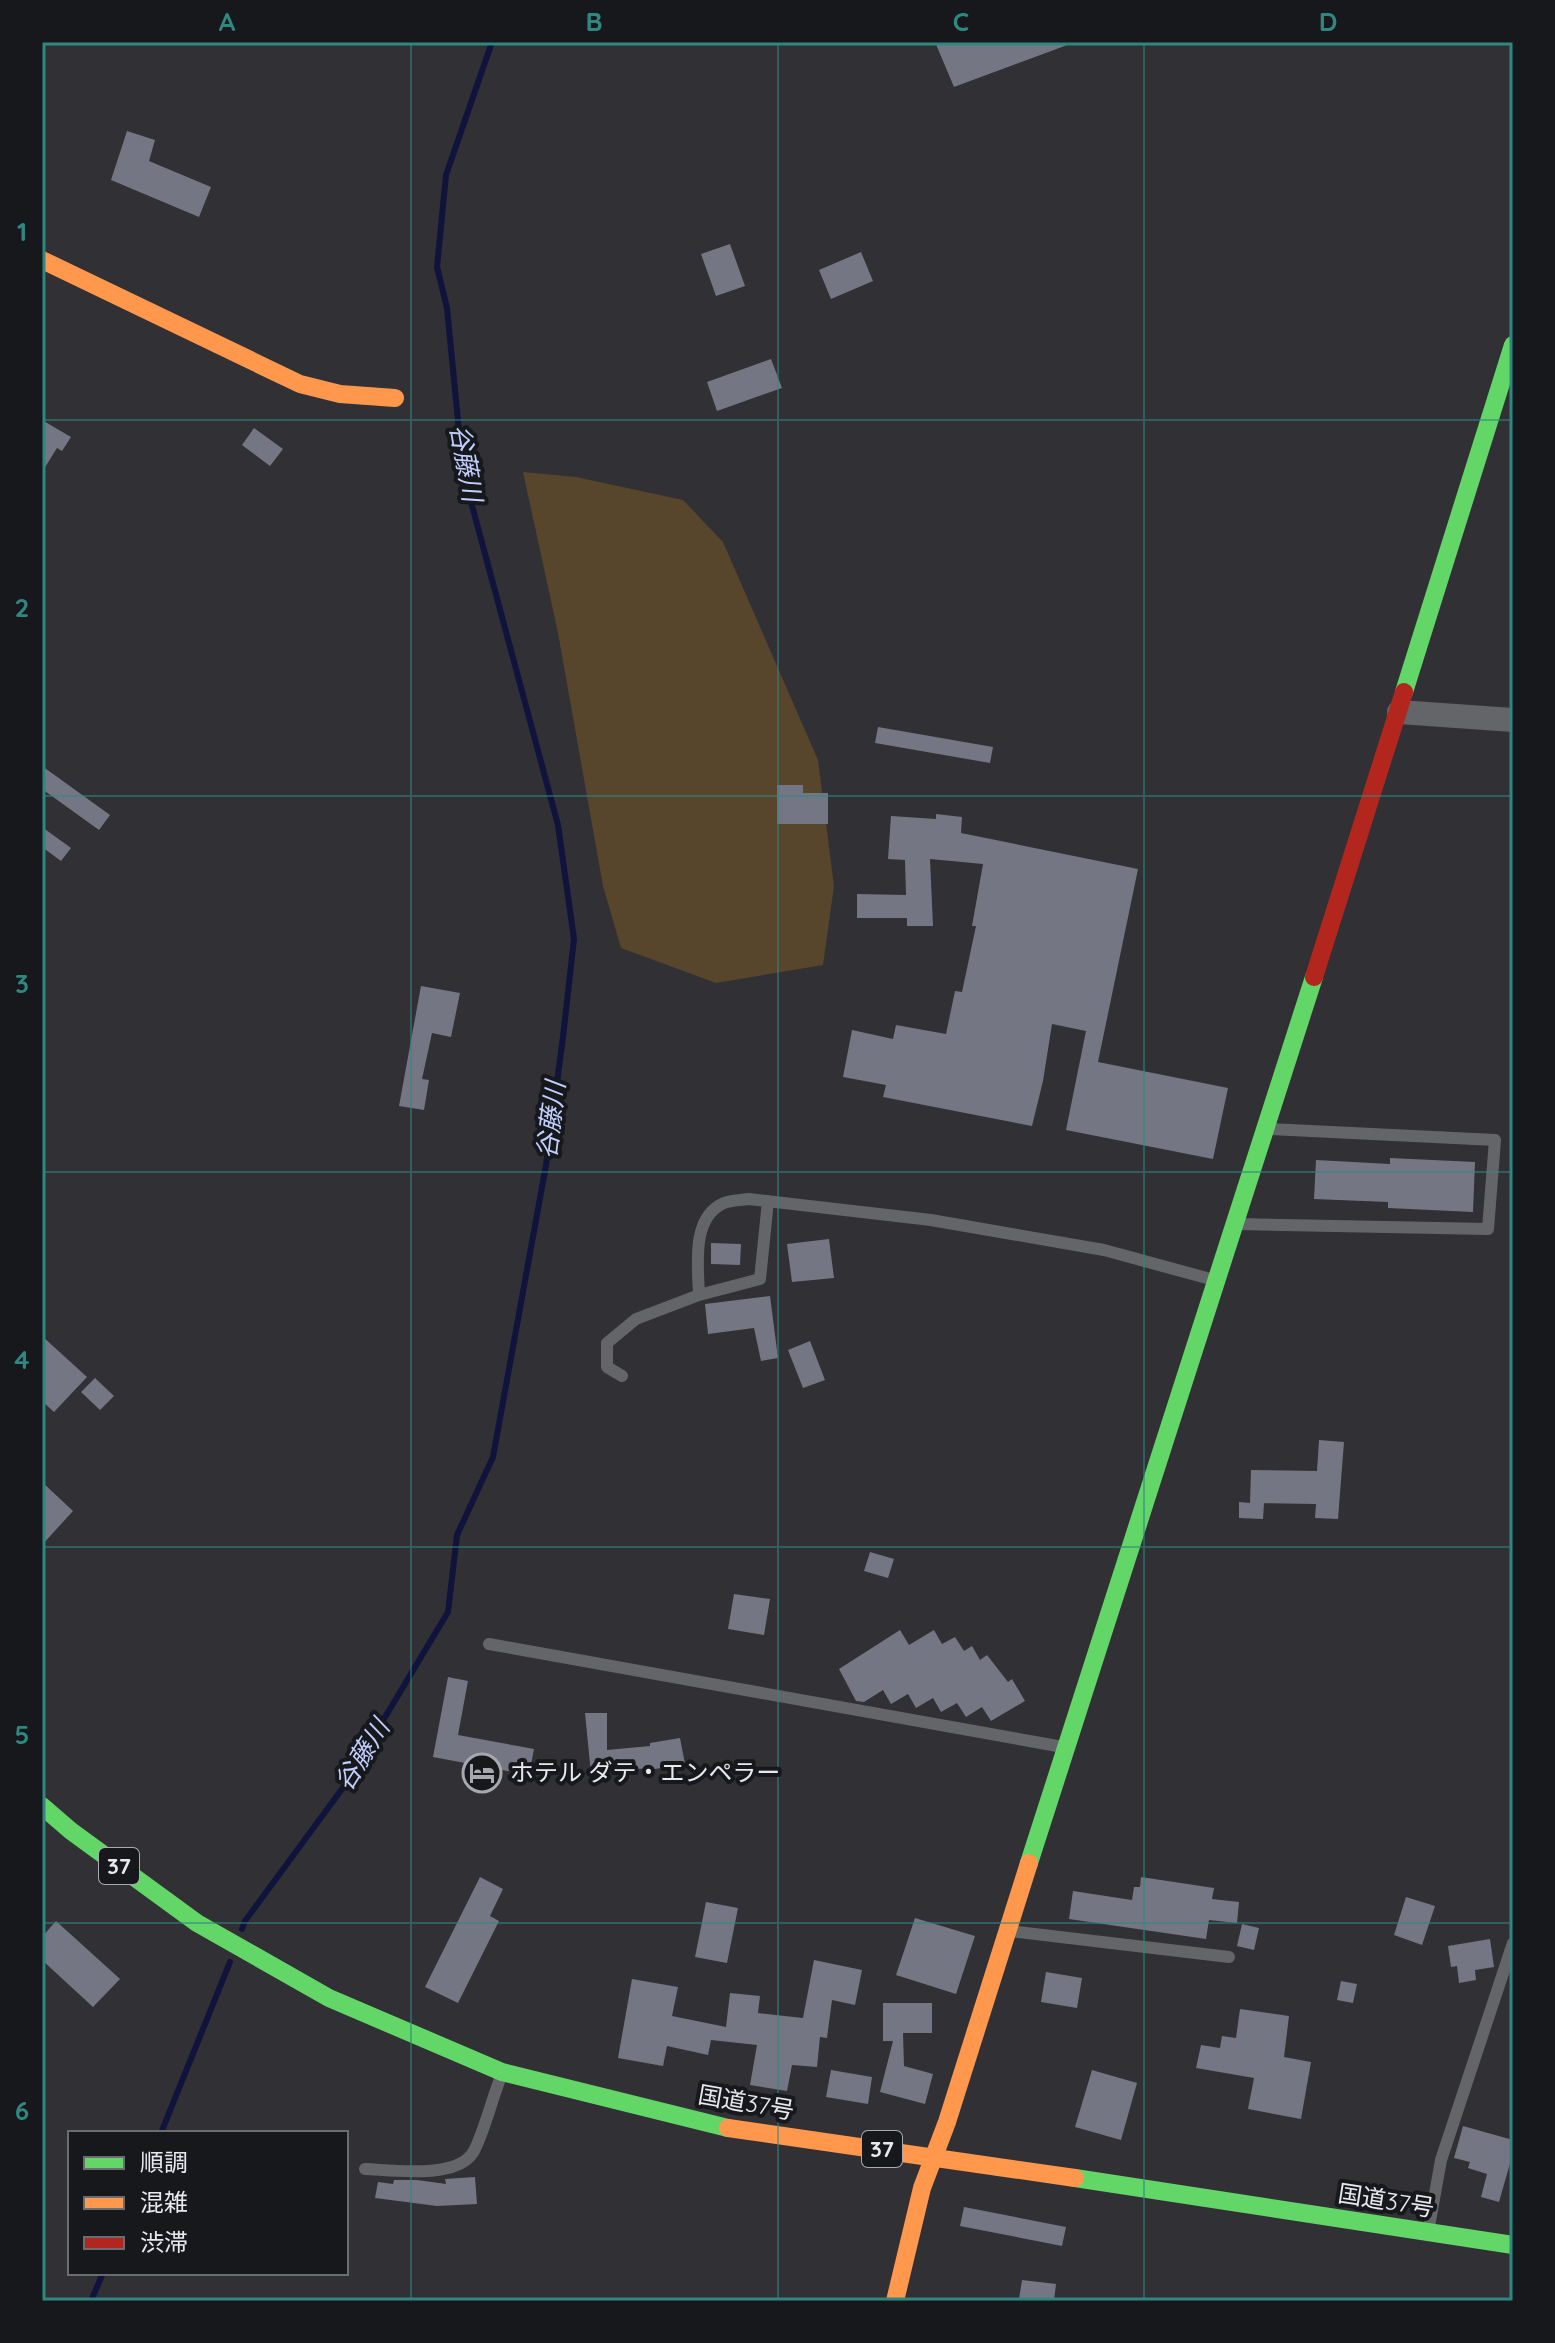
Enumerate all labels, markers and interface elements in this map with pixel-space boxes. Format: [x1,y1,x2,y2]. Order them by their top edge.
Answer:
text: A [219,5,236,38]
text: B [585,5,603,38]
text: C [953,5,969,38]
text: D [1319,5,1337,38]
text: 1 [17,215,27,248]
water label: 谷藤川 [443,422,490,507]
text: 2 [15,591,29,624]
text: 3 [15,967,29,1000]
water label: 谷藤川 [529,1076,572,1161]
text: 4 [14,1343,30,1376]
water label: 谷藤川 [327,1710,398,1797]
text: 5 [15,1718,29,1751]
hotel icon: ホテル ダテ・エンペラー [461,1752,503,1794]
place label: ホテル ダテ・エンペラー [510,1757,781,1787]
road number: 37 [99,1848,139,1884]
street label: 国道37号 [696,2079,796,2125]
text: 6 [15,2094,29,2127]
legend [68,2131,348,2275]
road number: 37 [862,2131,902,2167]
text: 順調 [140,2147,188,2177]
street label: 国道37号 [1336,2178,1436,2222]
text: 混雑 [140,2187,188,2217]
text: 渋滞 [140,2227,188,2257]

